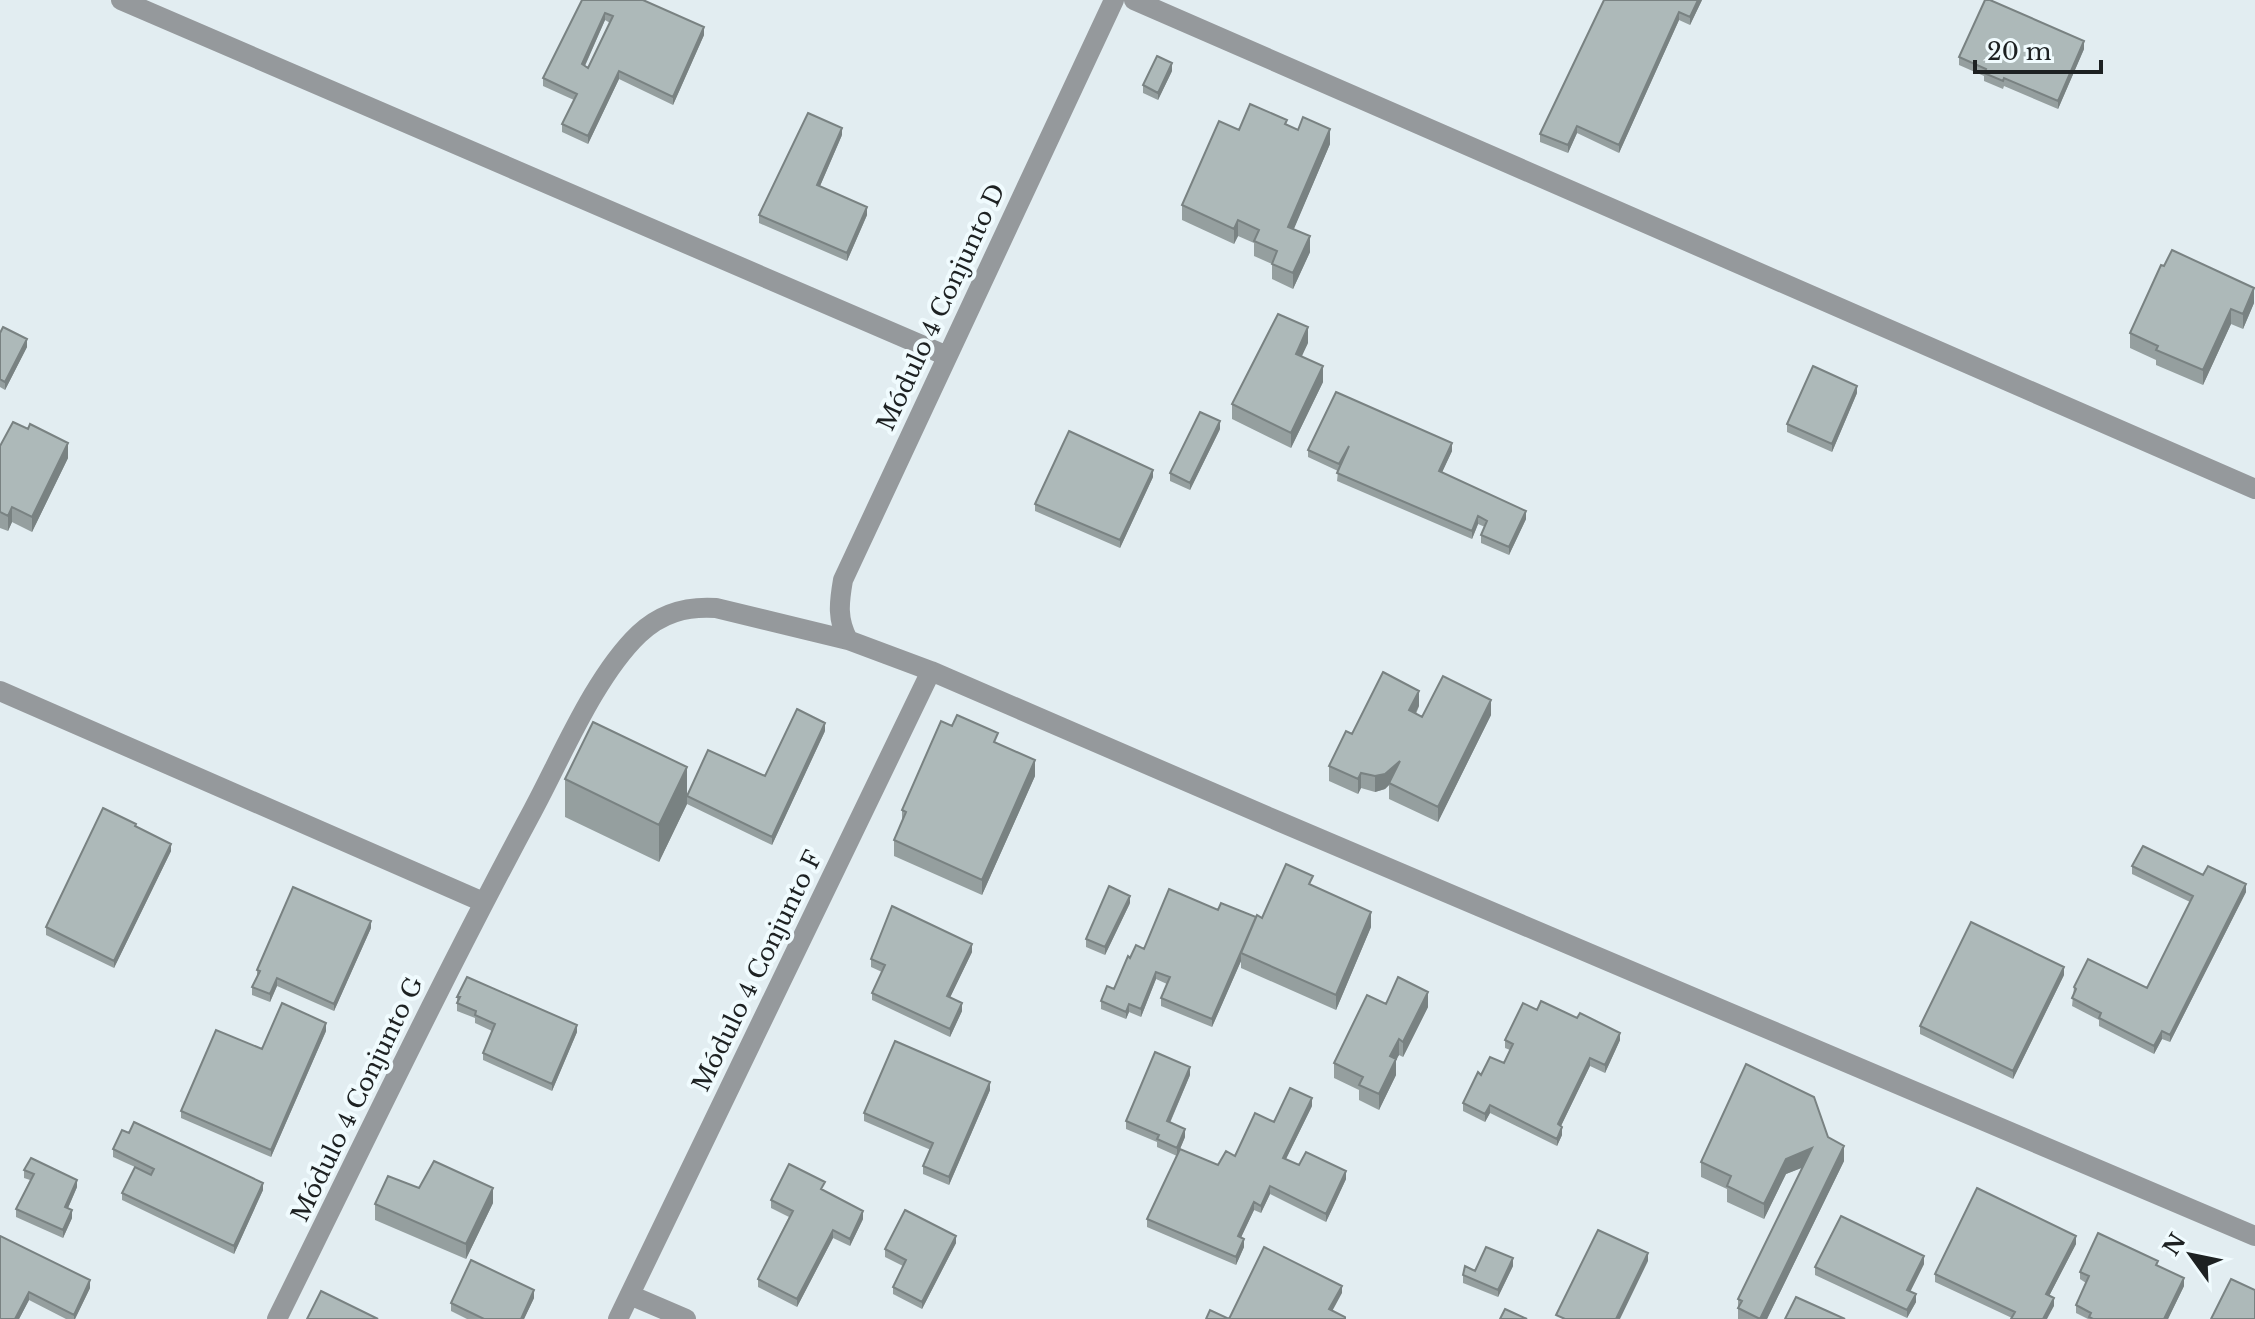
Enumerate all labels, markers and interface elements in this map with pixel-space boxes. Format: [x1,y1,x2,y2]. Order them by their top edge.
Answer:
scale bar [1975,24,2101,74]
text: 20 m [1987,37,2052,66]
street label: Módulo 4 Conjunto D [871,179,1011,435]
street label: Módulo 4 Conjunto F [686,846,828,1096]
street label: Módulo 4 Conjunto G [285,972,429,1226]
north arrow [2151,1215,2231,1295]
text: N [2158,1228,2192,1260]

